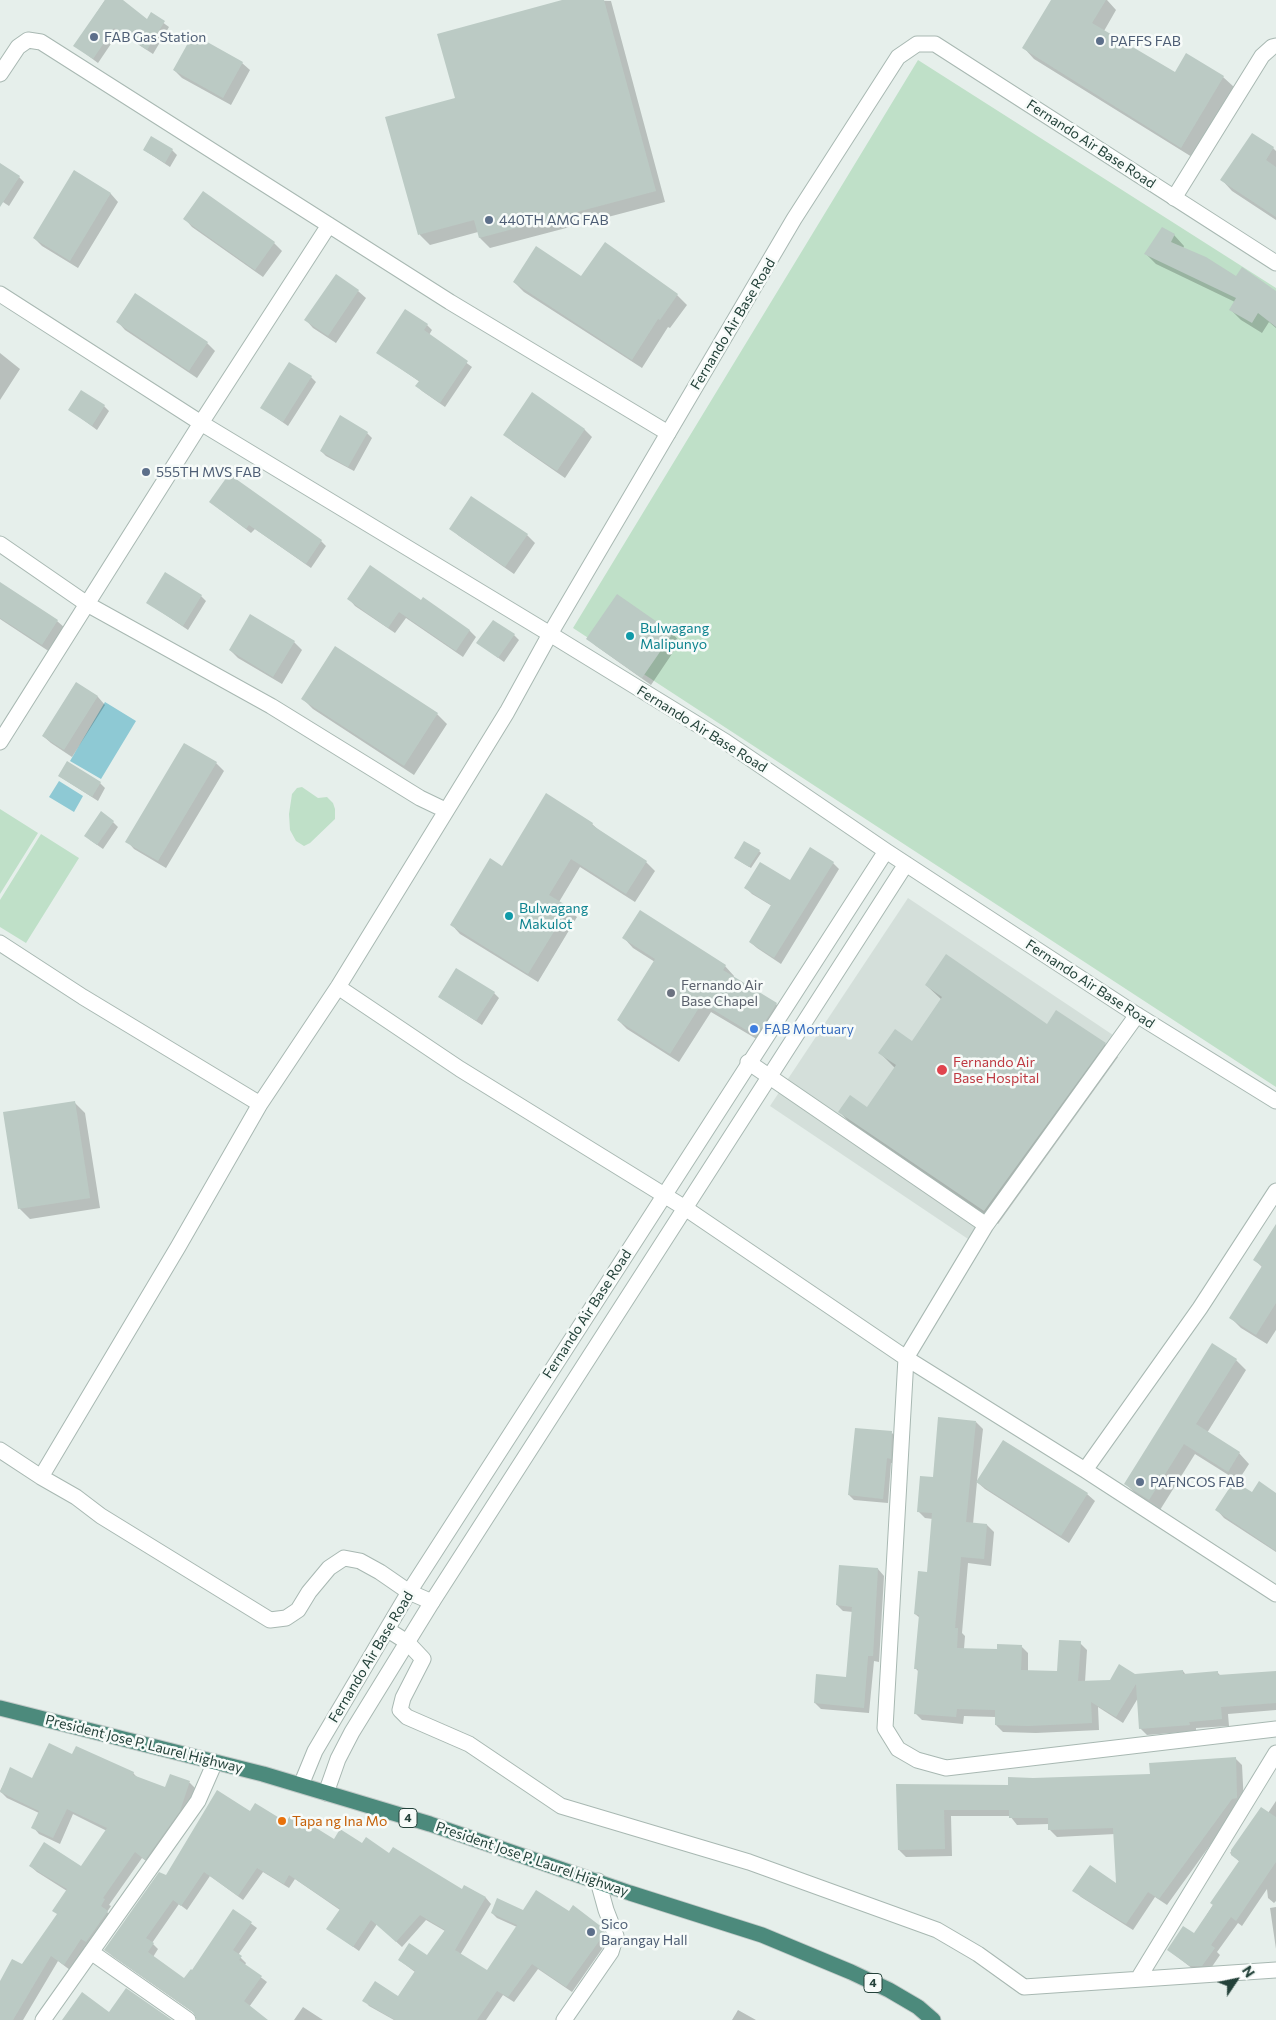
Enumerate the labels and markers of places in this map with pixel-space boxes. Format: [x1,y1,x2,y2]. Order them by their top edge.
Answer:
place label: FAB Gas Station [104,29,206,45]
marker: FAB Gas Station [88,31,100,43]
place label: PAFFS FAB [1110,33,1181,49]
marker: PAFFS FAB [1094,35,1106,47]
place label: 440TH AMG FAB [499,212,609,228]
marker: 440TH AMG FAB [483,214,495,226]
place label: 555TH MVS FAB [156,464,261,480]
marker: 555TH MVS FAB [140,466,152,478]
place label: Bulwagang Malipunyo [640,620,709,652]
marker: Bulwagang Malipunyo [624,630,636,642]
place label: Bulwagang Makulot [519,900,588,932]
marker: Bulwagang Makulot [503,910,515,922]
place label: Fernando Air Base Chapel [681,977,763,1010]
marker: Fernando Air Base Chapel [665,987,677,999]
place label: FAB Mortuary [764,1021,854,1037]
marker: FAB Mortuary [748,1023,760,1035]
place label: Fernando Air Base Hospital [953,1054,1039,1086]
marker: Fernando Air Base Hospital [935,1063,949,1077]
place label: PAFNCOS FAB [1150,1474,1244,1490]
marker: PAFNCOS FAB [1134,1476,1146,1488]
place label: Tapa ng Ina Mo [292,1813,387,1829]
marker: Tapa ng Ina Mo [276,1815,288,1827]
place label: Sico Barangay Hall [601,1916,688,1948]
marker: Sico Barangay Hall [585,1926,597,1938]

